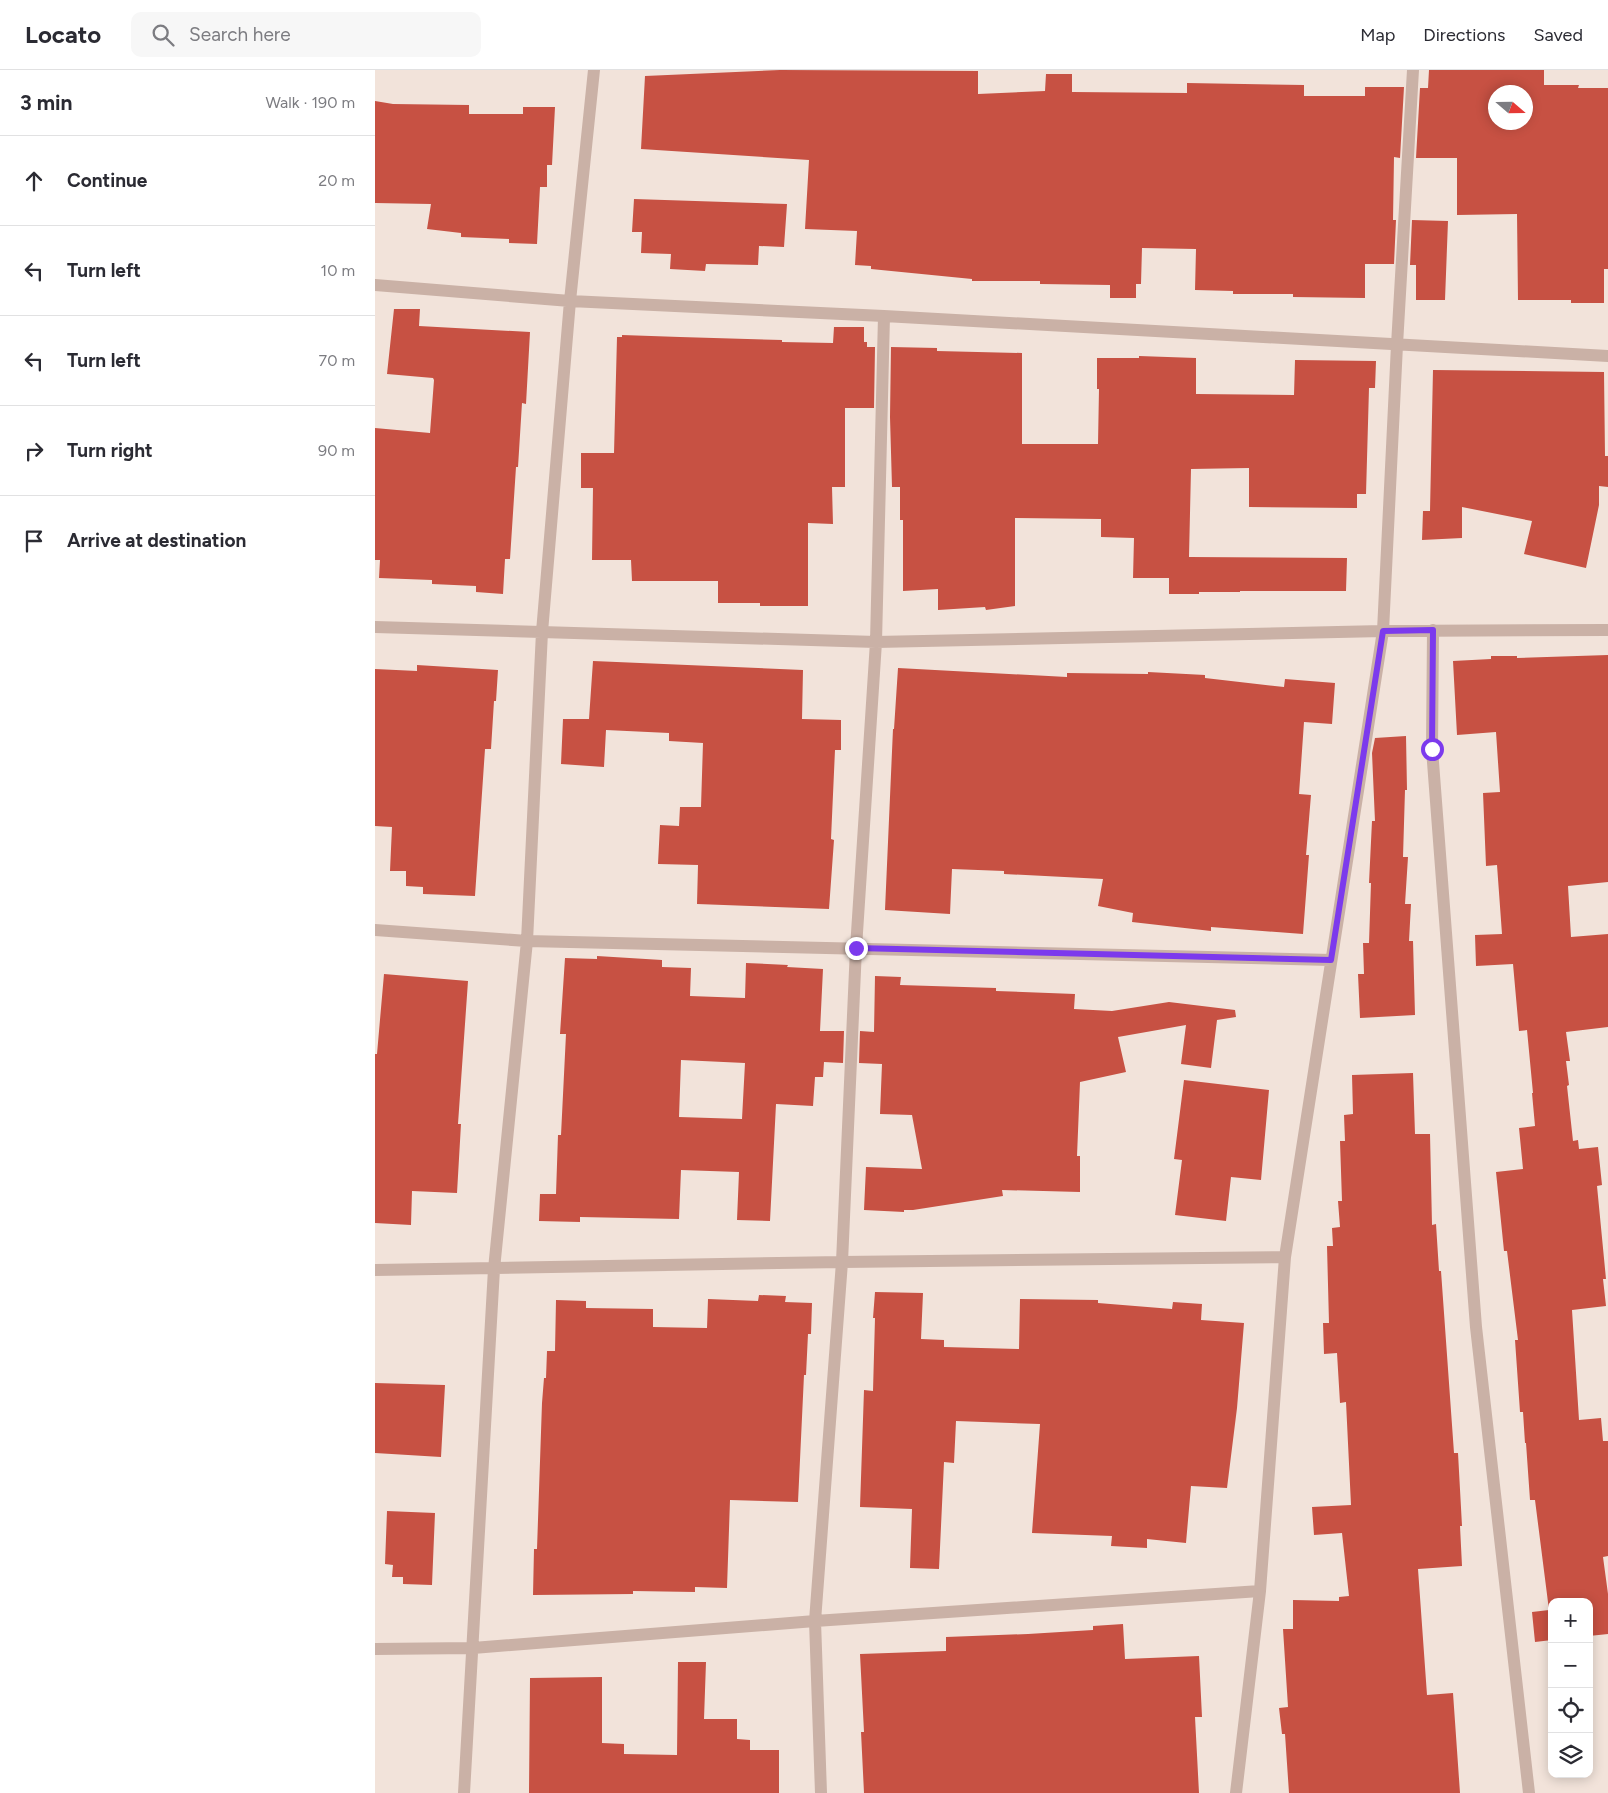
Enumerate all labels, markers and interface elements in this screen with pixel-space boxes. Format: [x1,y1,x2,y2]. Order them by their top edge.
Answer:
search box [131,12,481,57]
text: Locato [25,20,101,49]
icon: search [149,21,177,49]
text: Search here [189,23,291,46]
text: Map [1360,24,1395,46]
text: Directions [1423,24,1505,46]
text: Saved [1533,24,1583,46]
north arrow [1488,85,1533,130]
text: 3 min [20,90,72,115]
text: Walk · 190 m [265,93,355,112]
icon: ahead [20,167,48,195]
text: Continue [67,169,147,192]
text: 20 m [318,171,355,190]
icon: left [20,257,48,285]
text: Turn left [67,259,141,282]
text: 10 m [321,261,355,280]
icon: left [20,347,48,375]
text: Turn left [67,349,141,372]
text: 70 m [319,351,355,370]
icon: right [20,437,48,465]
text: Turn right [67,439,153,462]
text: 90 m [318,441,355,460]
icon: arrive [20,527,48,555]
text: Arrive at destination [67,529,246,552]
route start [1421,738,1444,761]
route end [845,937,868,960]
map controls [1548,1598,1593,1778]
button: + [1548,1598,1593,1643]
button: − [1548,1643,1593,1688]
button: locate [1548,1688,1593,1733]
button: layers [1548,1733,1593,1778]

